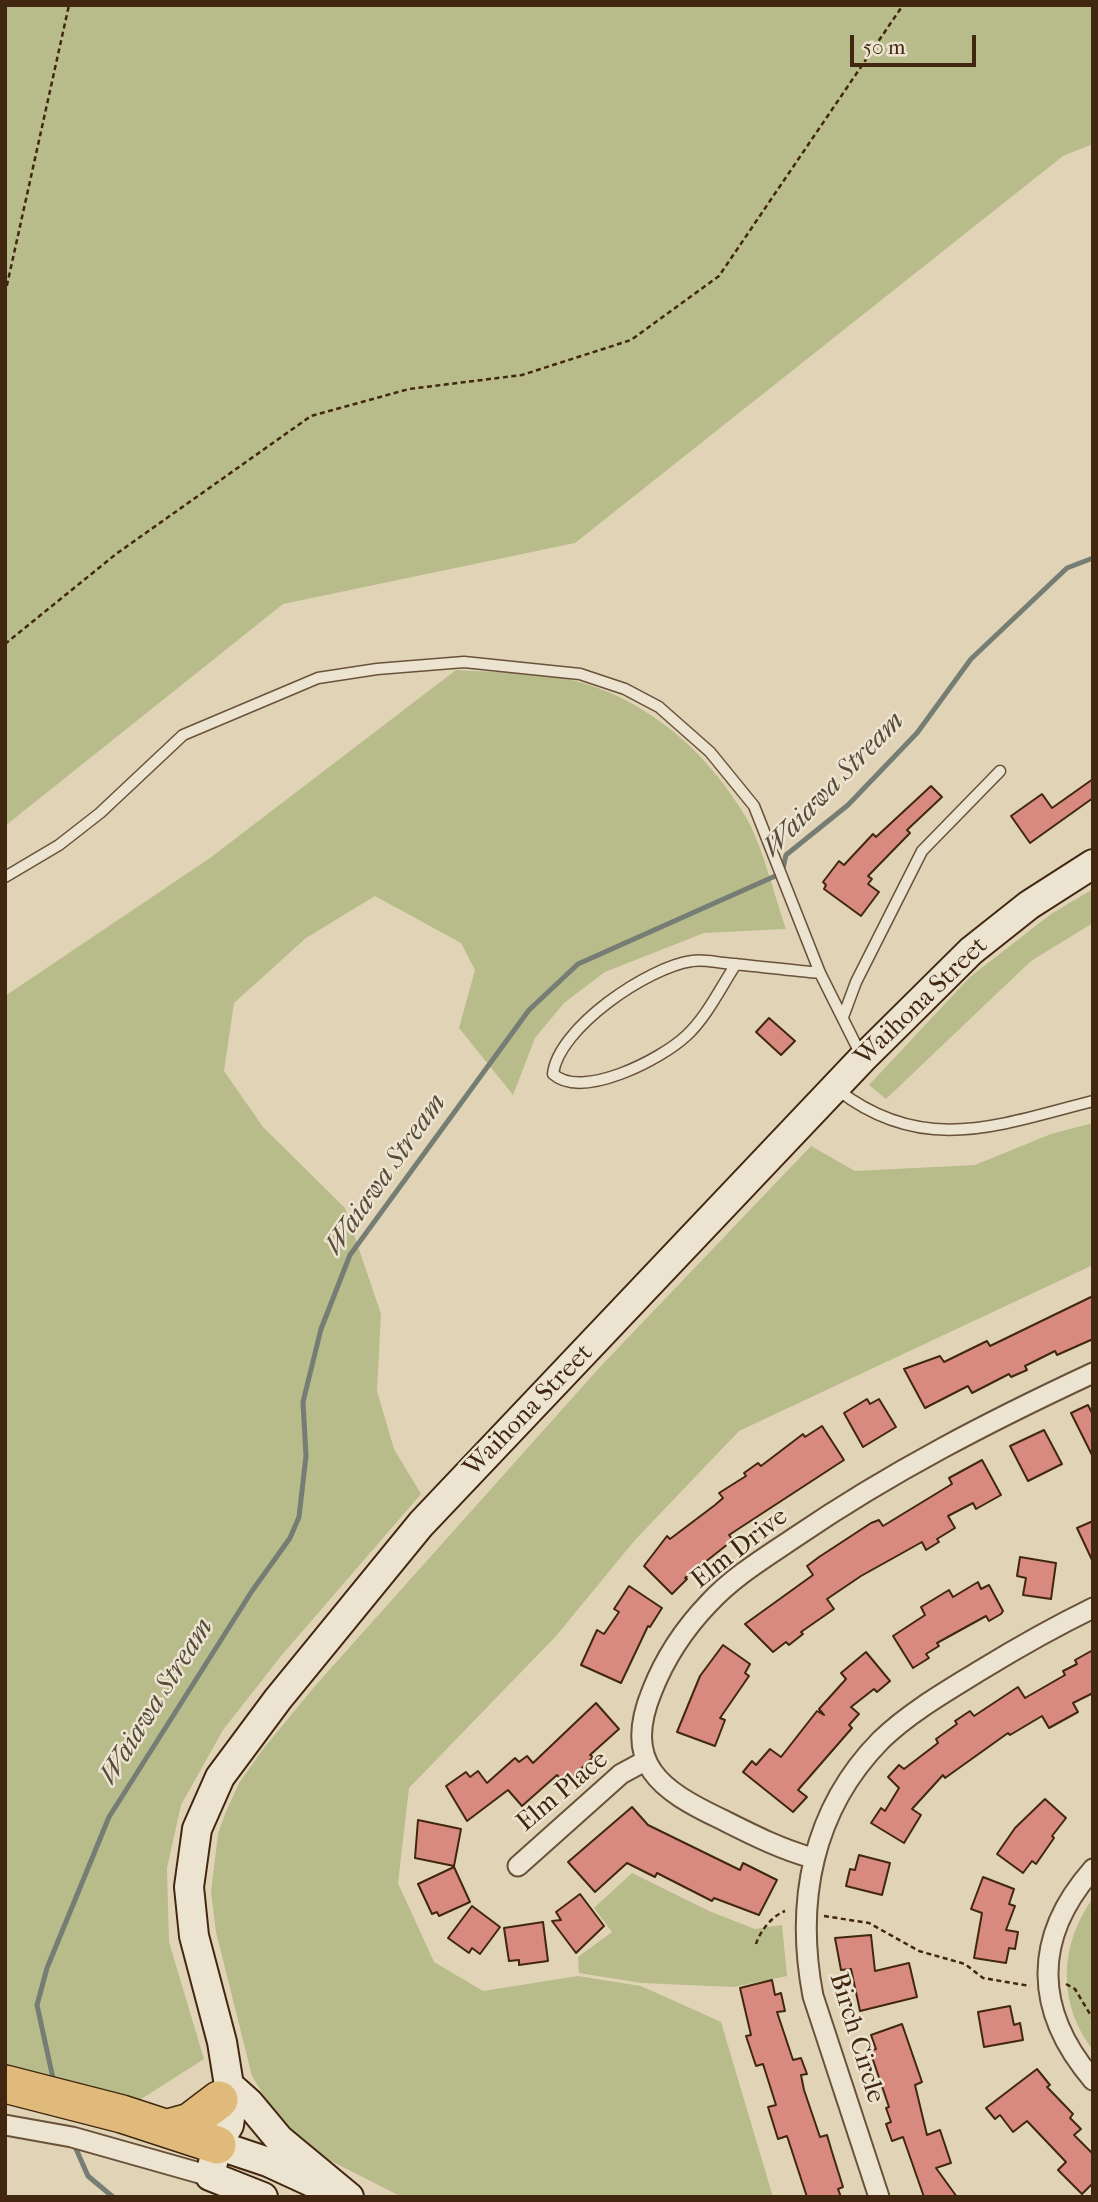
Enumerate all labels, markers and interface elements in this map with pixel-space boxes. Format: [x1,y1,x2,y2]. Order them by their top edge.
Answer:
scale bar [853,21,979,65]
text: 50 m [863,35,906,59]
water label: Waiawa Stream [756,705,912,865]
street label: Waihona Street [849,931,995,1073]
water label: Waiawa Stream [318,1088,454,1262]
street label: Waihona Street [458,1338,600,1484]
street label: Elm Drive [686,1502,794,1596]
water label: Waiawa Stream [93,1613,221,1791]
street label: Elm Place [511,1745,615,1839]
street label: Birch Circle [821,1969,891,2107]

